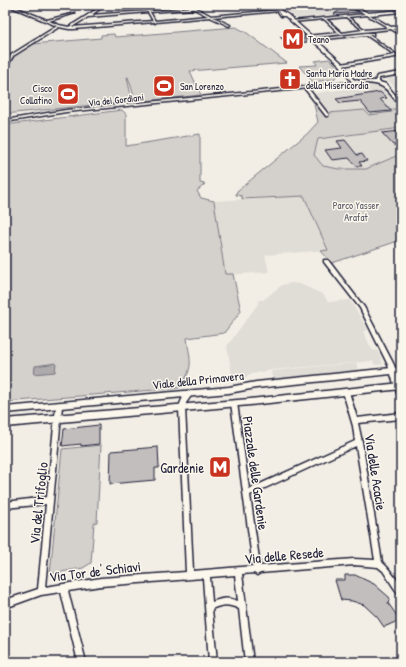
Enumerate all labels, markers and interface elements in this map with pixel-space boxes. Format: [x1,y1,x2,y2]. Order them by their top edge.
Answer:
metro station icon: Teano [280,26,306,52]
place label: Teano [308,33,329,46]
church icon: Santa Maria Madre della Misericordia [277,66,303,92]
place label: Santa Maria Madre della Misericordia [306,67,372,92]
sports icon: San Lorenzo [151,73,177,99]
place label: San Lorenzo [180,80,224,93]
sports icon: Cisco Collatino [55,81,81,107]
place label: Cisco Collatino [20,82,52,107]
street label: Via dei Gordiani [87,91,145,109]
park label: Parco Yasser Arafat [333,199,379,224]
street label: Viale della Primavera [151,367,245,393]
street label: Piazzale delle Gardenie [239,415,273,532]
street label: Via delle Acacie [361,432,392,512]
metro station icon: Gardenie [207,454,233,480]
place label: Gardenie [160,458,204,477]
street label: Via del Trifoglio [24,461,53,545]
street label: Via delle Resede [244,542,325,568]
street label: Via Tor de' Schiavi [48,556,142,586]

